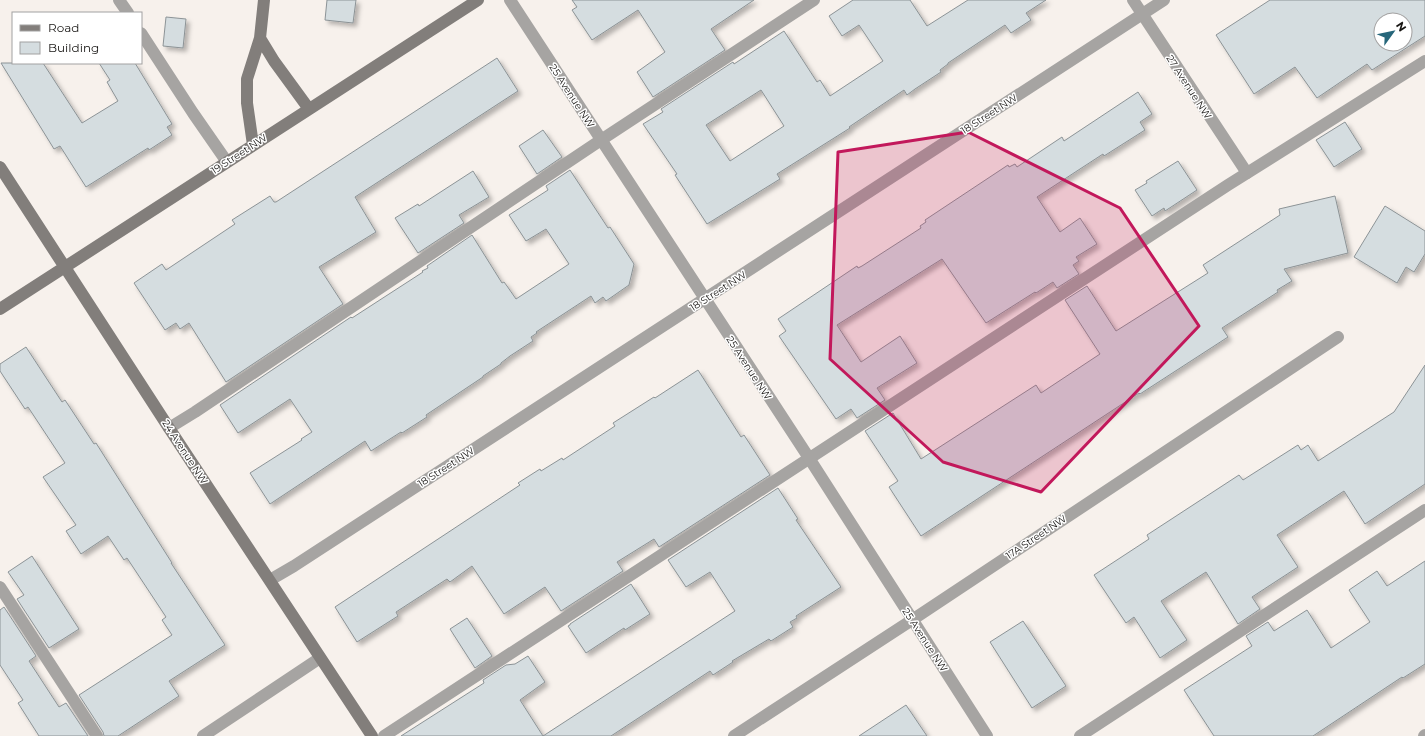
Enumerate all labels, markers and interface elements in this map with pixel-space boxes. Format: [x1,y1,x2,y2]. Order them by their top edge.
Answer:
legend [12,12,142,64]
north arrow [1373,12,1413,52]
text: N [1393,19,1410,34]
text: Road [48,20,79,35]
text: Building [48,40,99,55]
street label: 27 Avenue NW [1163,53,1215,121]
street label: 25 Avenue NW [547,62,597,130]
street label: 18 Street NW [958,91,1020,137]
street label: 19 Street NW [209,131,269,177]
street label: 18 Street NW [687,268,749,314]
street label: 25 Avenue NW [724,334,774,402]
street label: 24 Avenue NW [159,417,211,487]
street label: 18 Street NW [415,444,477,490]
street label: 17A Street NW [1003,512,1069,562]
street label: 25 Avenue NW [900,606,950,674]

